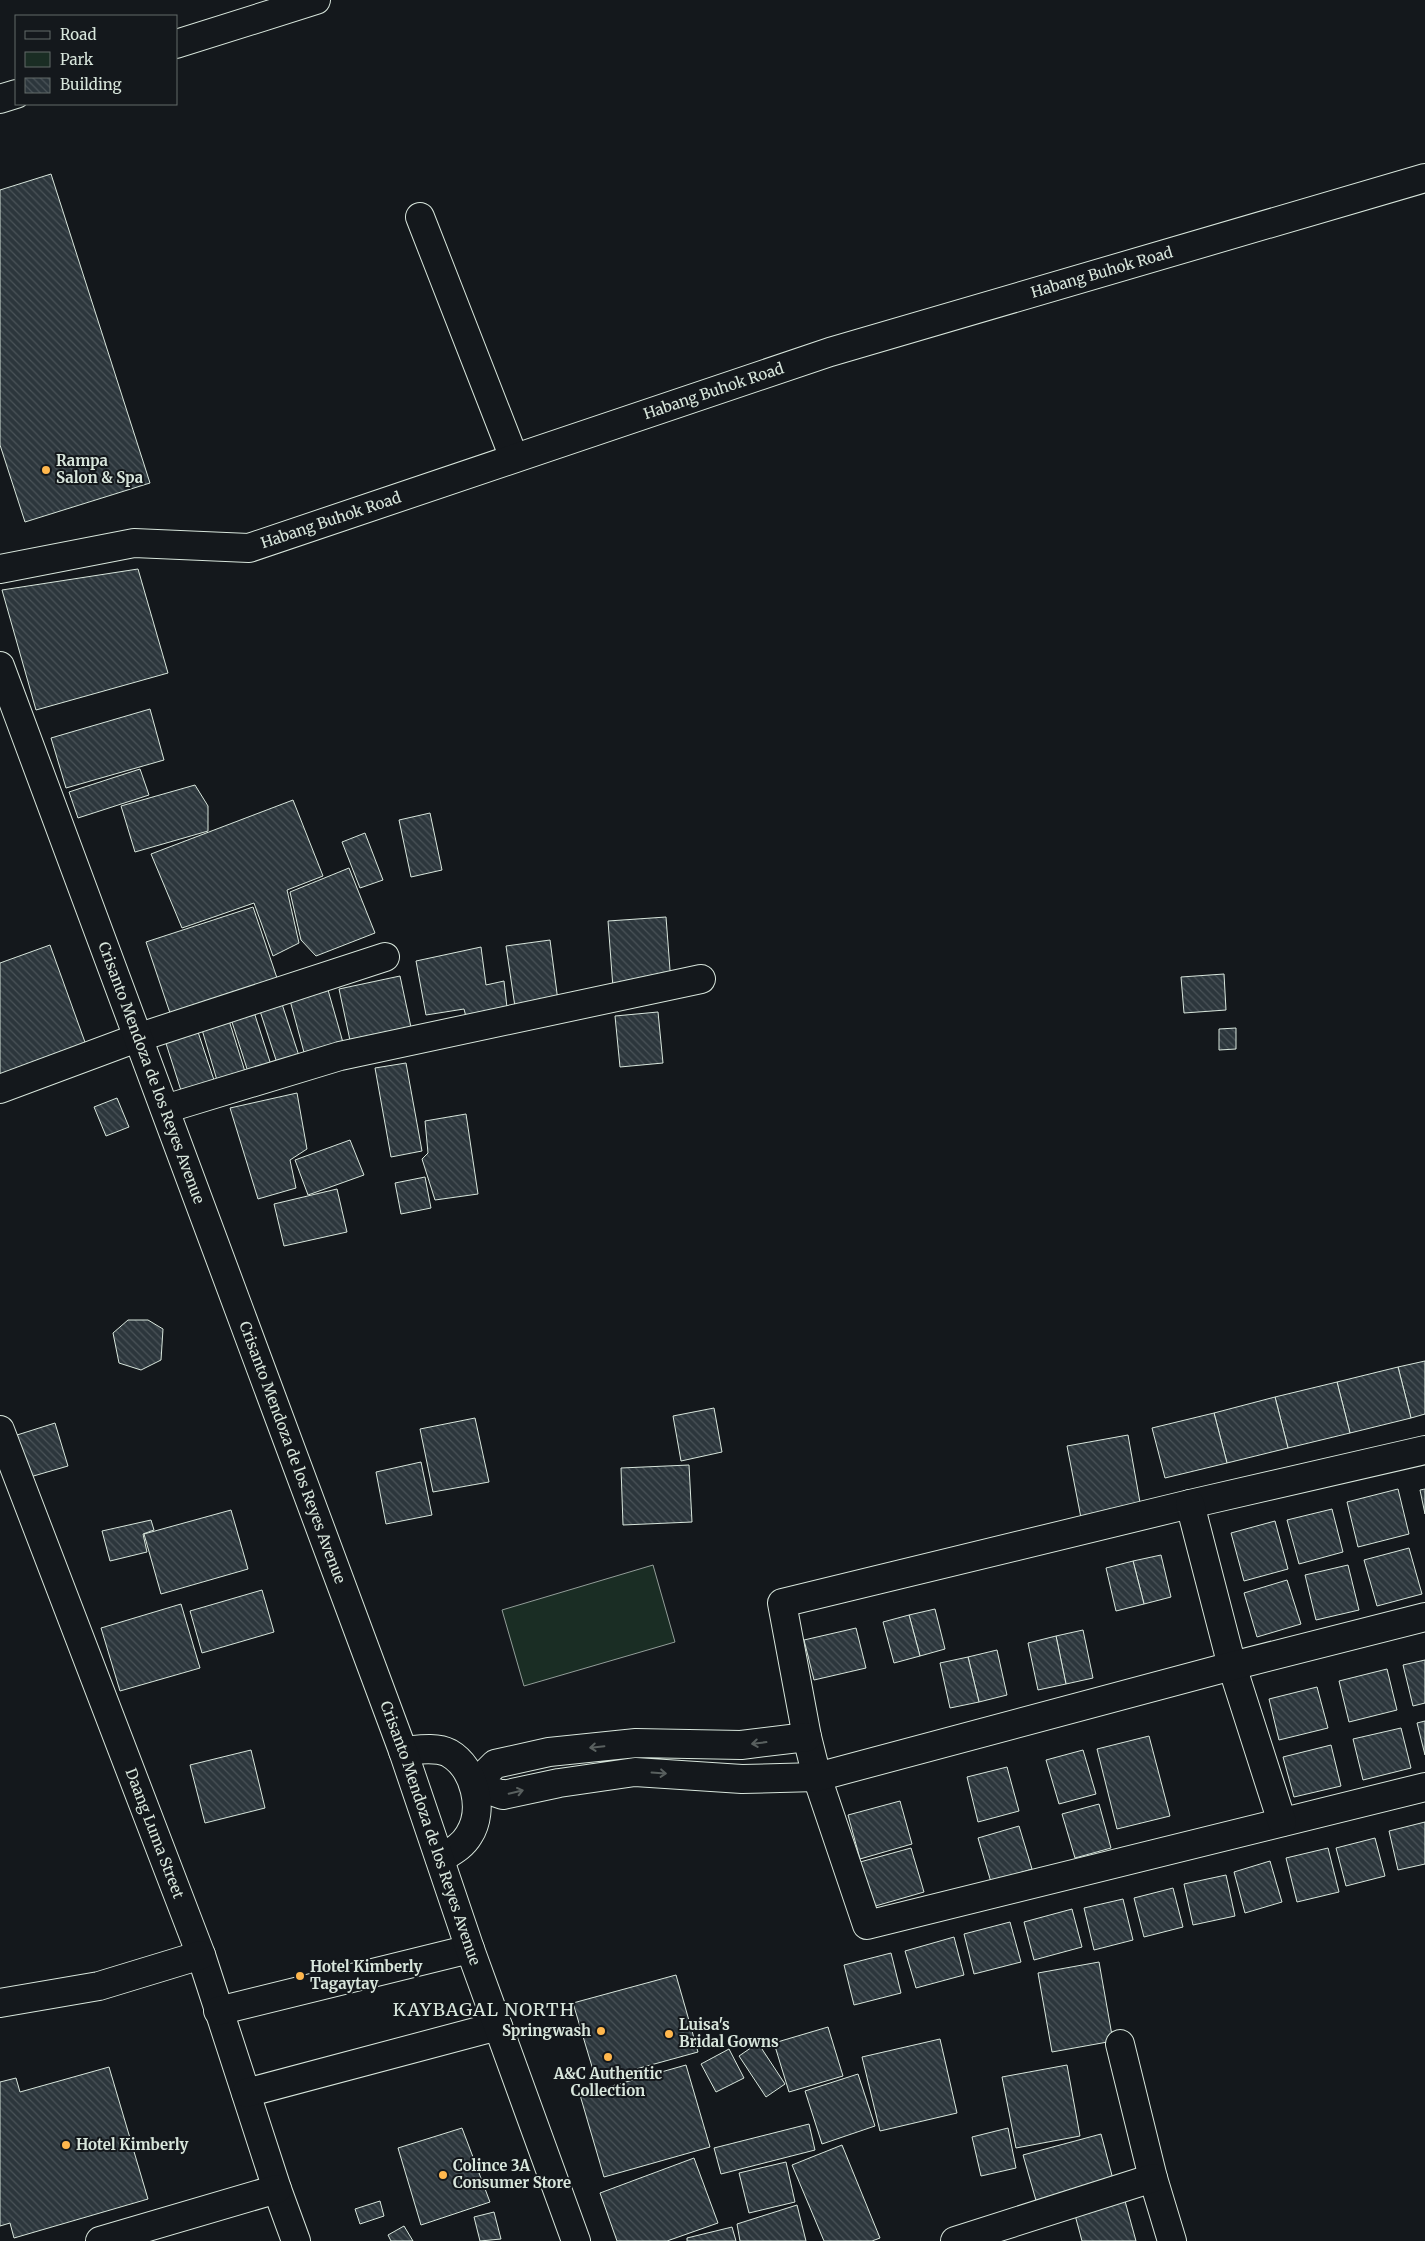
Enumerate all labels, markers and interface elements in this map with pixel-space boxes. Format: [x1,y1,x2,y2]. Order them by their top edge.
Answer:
legend [15,15,178,105]
text: Road [60,25,96,44]
text: Park [60,50,94,69]
text: Building [60,75,122,94]
street label: Habang Buhok Road [1029,242,1175,302]
street label: Habang Buhok Road [641,358,786,423]
place label: Rampa Salon & Spa [56,451,144,487]
marker: Rampa Salon & Spa [40,464,52,476]
street label: Habang Buhok Road [258,487,403,552]
street label: Crisanto Mendoza de los Reyes Avenue [94,939,209,1207]
street label: Crisanto Mendoza de los Reyes Avenue [235,1319,350,1586]
street label: Crisanto Mendoza de los Reyes Avenue [376,1698,485,1968]
one-way arrow [751,1738,767,1748]
one-way arrow [589,1742,605,1752]
street label: Daang Luma Street [121,1765,189,1901]
one-way arrow [651,1769,667,1778]
one-way arrow [507,1787,523,1796]
place label: Hotel Kimberly Tagaytay [310,1957,422,1993]
marker: Hotel Kimberly Tagaytay [294,1970,306,1982]
district label: KAYBAGAL NORTH [393,1998,575,2021]
place label: Luisa's Bridal Gowns [679,2015,779,2051]
place label: Springwash [502,2021,591,2040]
marker: Springwash [595,2025,607,2037]
marker: Luisa's Bridal Gowns [663,2028,675,2040]
marker: A&C Authentic Collection [602,2051,614,2063]
place label: A&C Authentic Collection [553,2064,663,2100]
place label: Hotel Kimberly [76,2135,188,2154]
marker: Hotel Kimberly [60,2139,72,2151]
place label: Colince 3A Consumer Store [453,2156,571,2192]
marker: Colince 3A Consumer Store [437,2169,449,2181]

